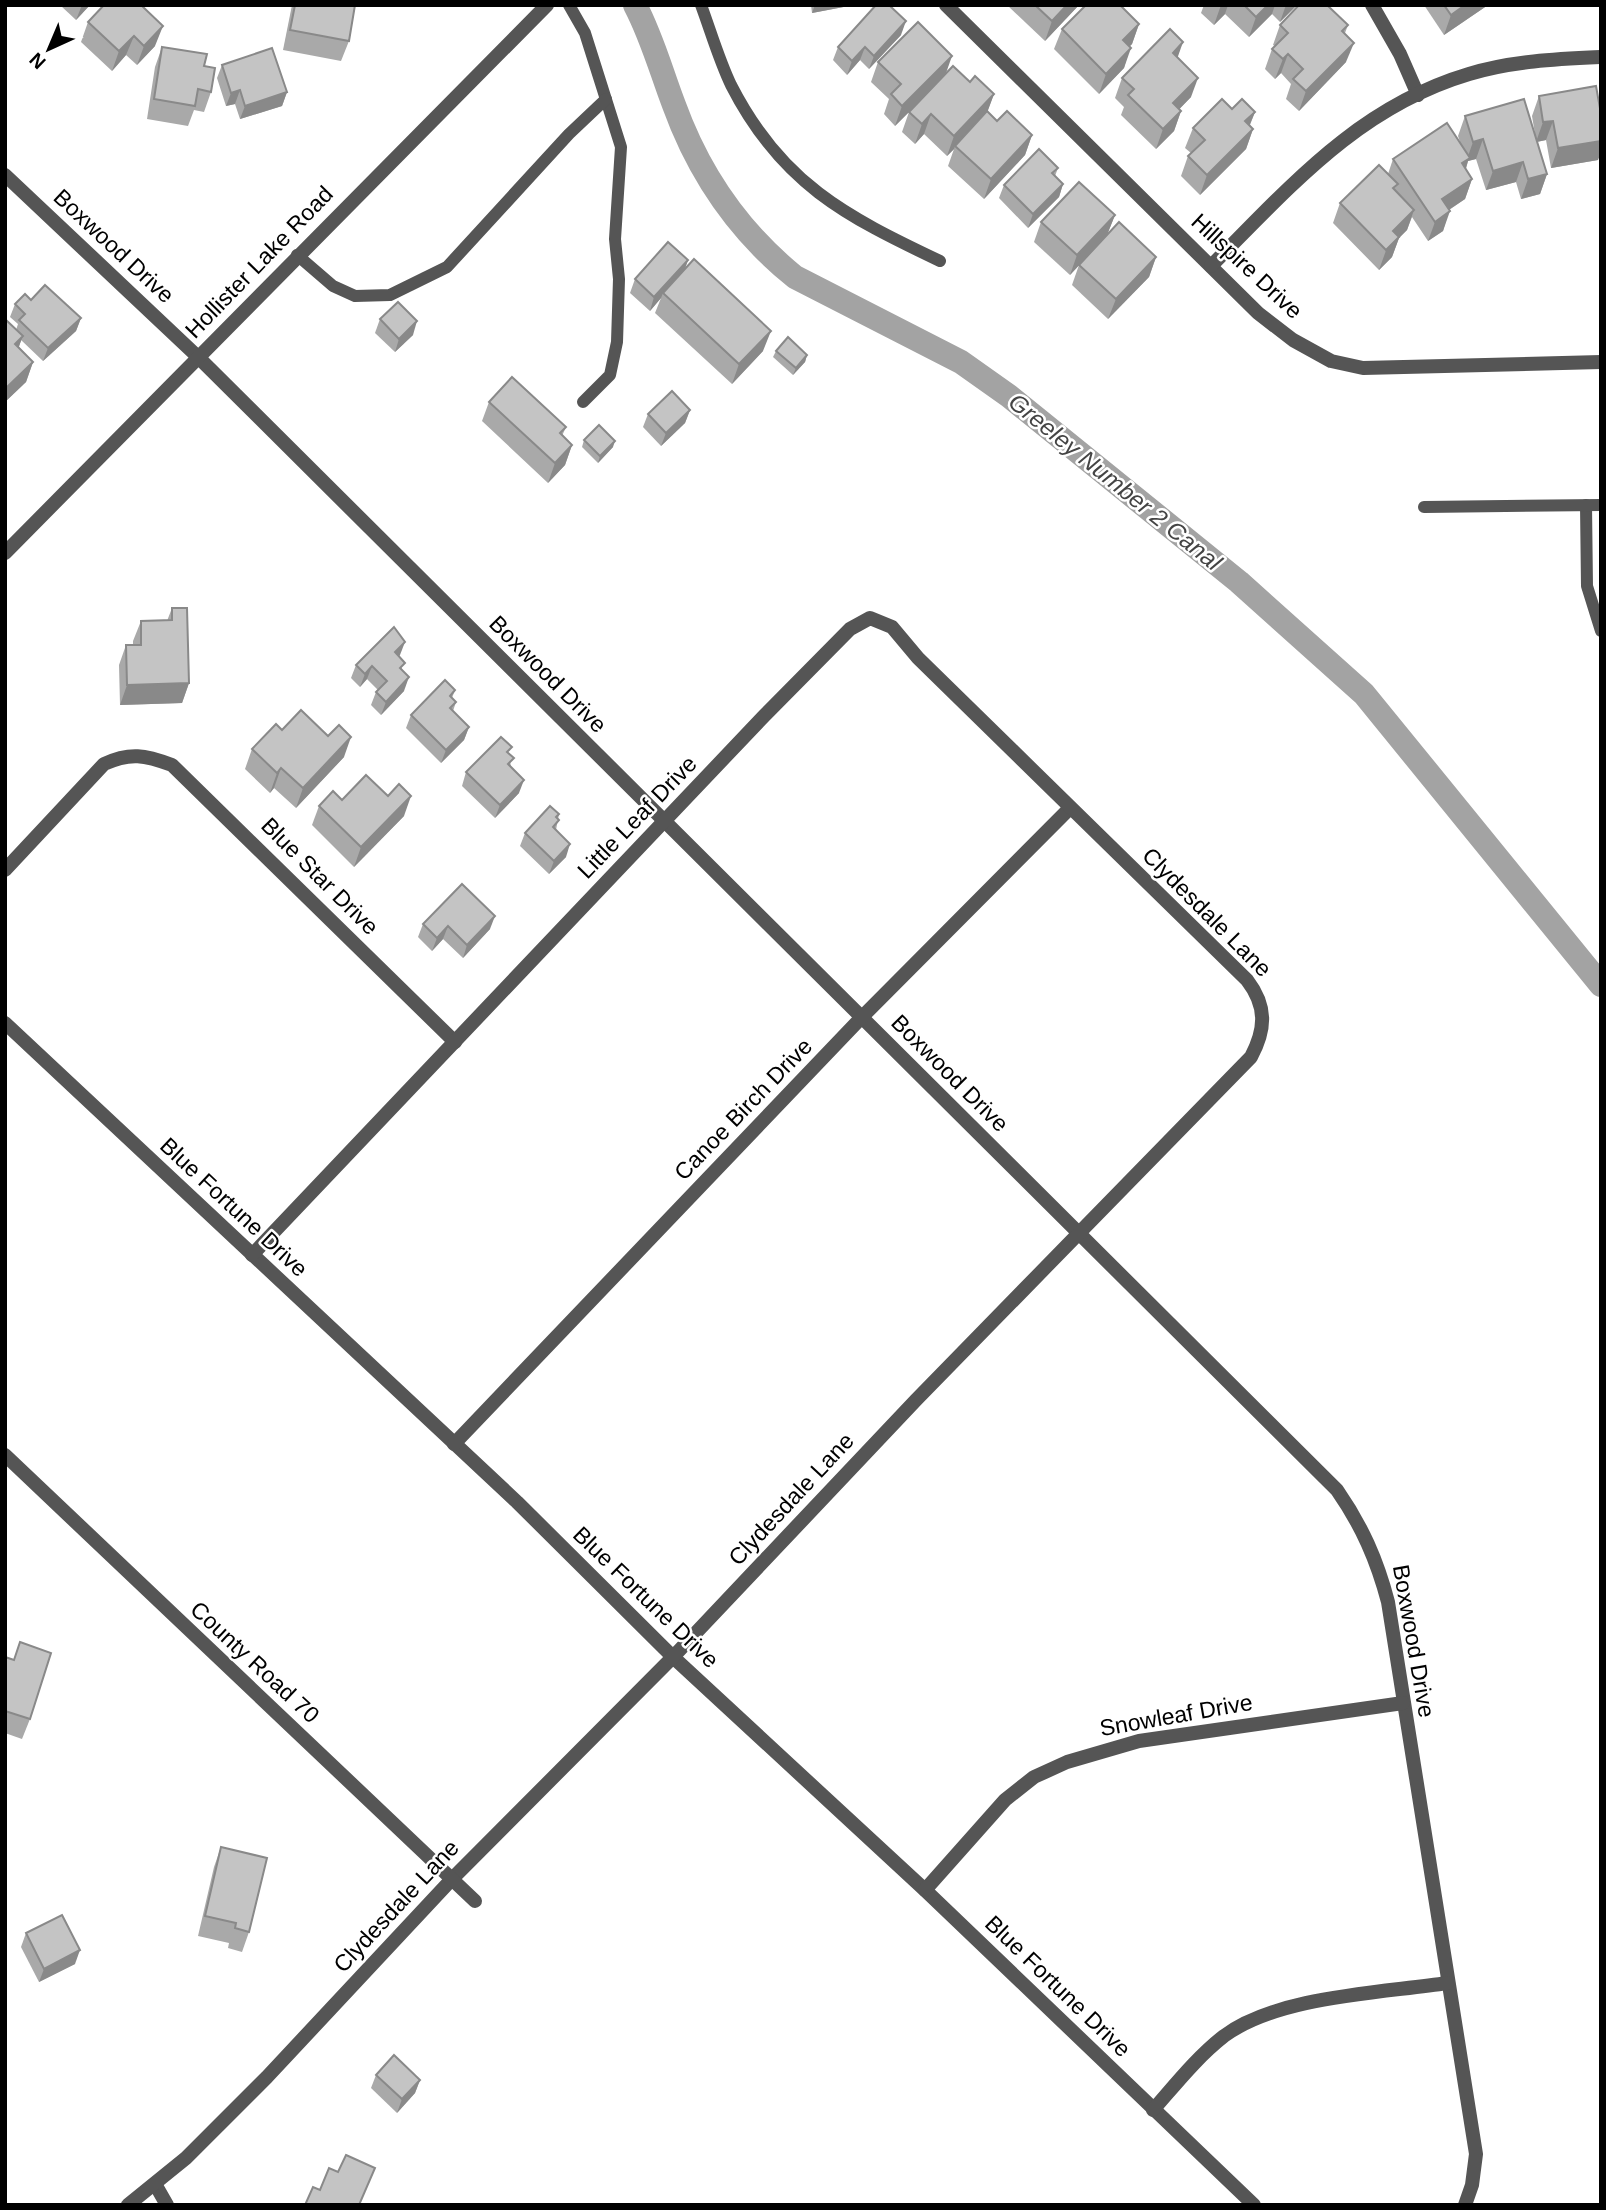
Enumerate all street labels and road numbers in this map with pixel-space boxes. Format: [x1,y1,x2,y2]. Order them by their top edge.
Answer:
street label: Hollister Lake Road [180,181,338,343]
street label: Boxwood Drive [49,184,179,308]
street label: Hillspire Drive [1186,208,1308,324]
street label: Boxwood Drive [484,610,612,738]
street label: Little Leaf Drive [572,750,702,884]
street label: Blue Star Drive [256,812,384,940]
street label: Clydesdale Lane [1137,842,1277,982]
street label: Boxwood Drive [886,1009,1014,1137]
street label: Canoe Birch Drive [669,1033,817,1185]
street label: Blue Fortune Drive [155,1132,313,1282]
street label: Clydesdale Lane [723,1427,859,1571]
street label: Blue Fortune Drive [568,1521,724,1673]
street label: Boxwood Drive [1388,1563,1440,1719]
street label: County Road 70 [185,1596,325,1728]
street label: Snowleaf Drive [1098,1689,1254,1741]
street label: Clydesdale Lane [328,1834,464,1978]
street label: Blue Fortune Drive [980,1910,1136,2062]

